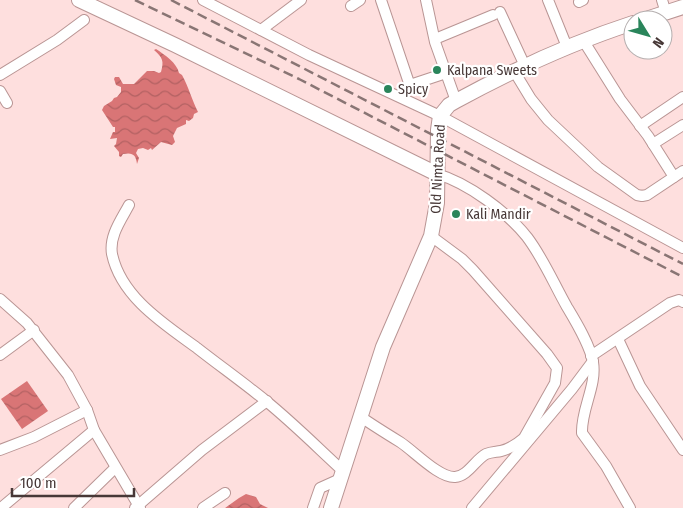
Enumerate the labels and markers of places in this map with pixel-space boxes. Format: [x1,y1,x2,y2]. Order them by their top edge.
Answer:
place label: Kalpana Sweets [447,62,537,79]
marker: Kalpana Sweets [431,64,443,76]
place label: Spicy [398,81,429,98]
marker: Spicy [382,83,394,95]
place label: Kali Mandir [466,206,531,223]
marker: Kali Mandir [450,208,462,220]

